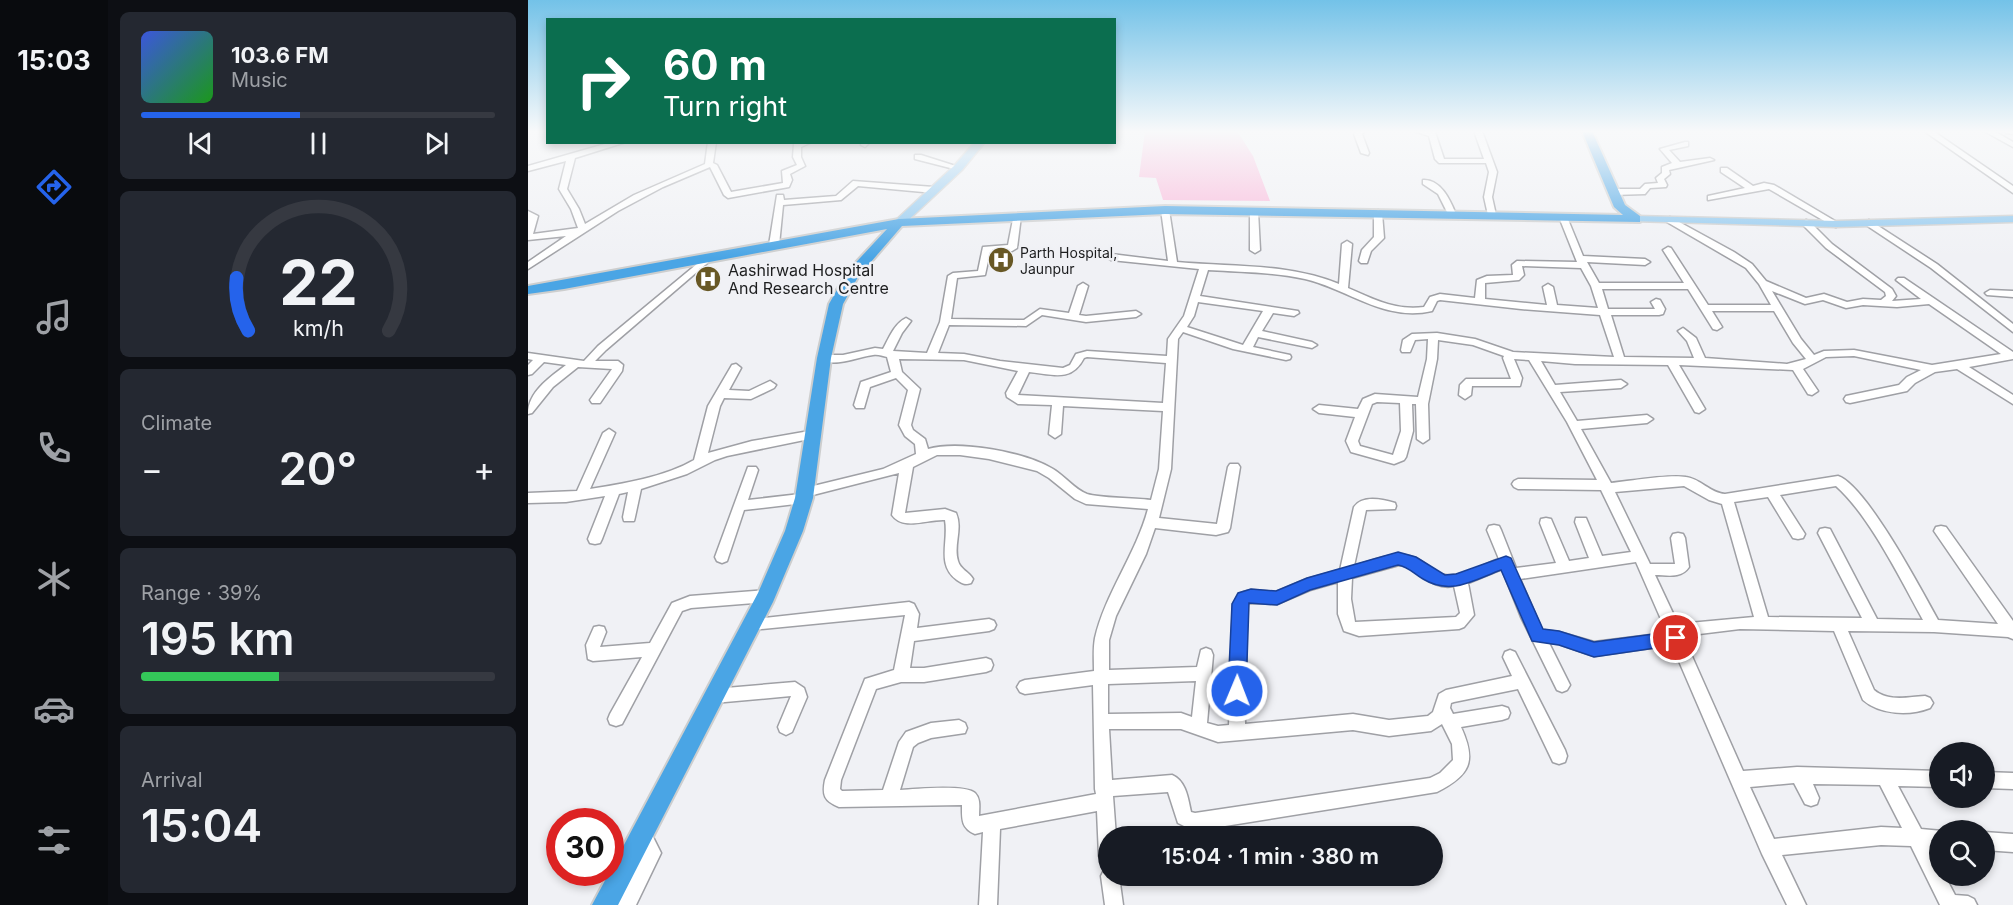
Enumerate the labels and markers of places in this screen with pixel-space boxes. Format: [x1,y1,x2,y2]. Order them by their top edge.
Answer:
place label: Parth Hospital, Jaunpur [1020,244,1117,277]
hospital icon: Parth Hospital, Jaunpur [986,245,1016,275]
place label: Aashirwad Hospital And Research Centre [728,260,889,298]
hospital icon: Aashirwad Hospital And Research Centre [693,264,723,294]
pin [1650,612,1701,663]

